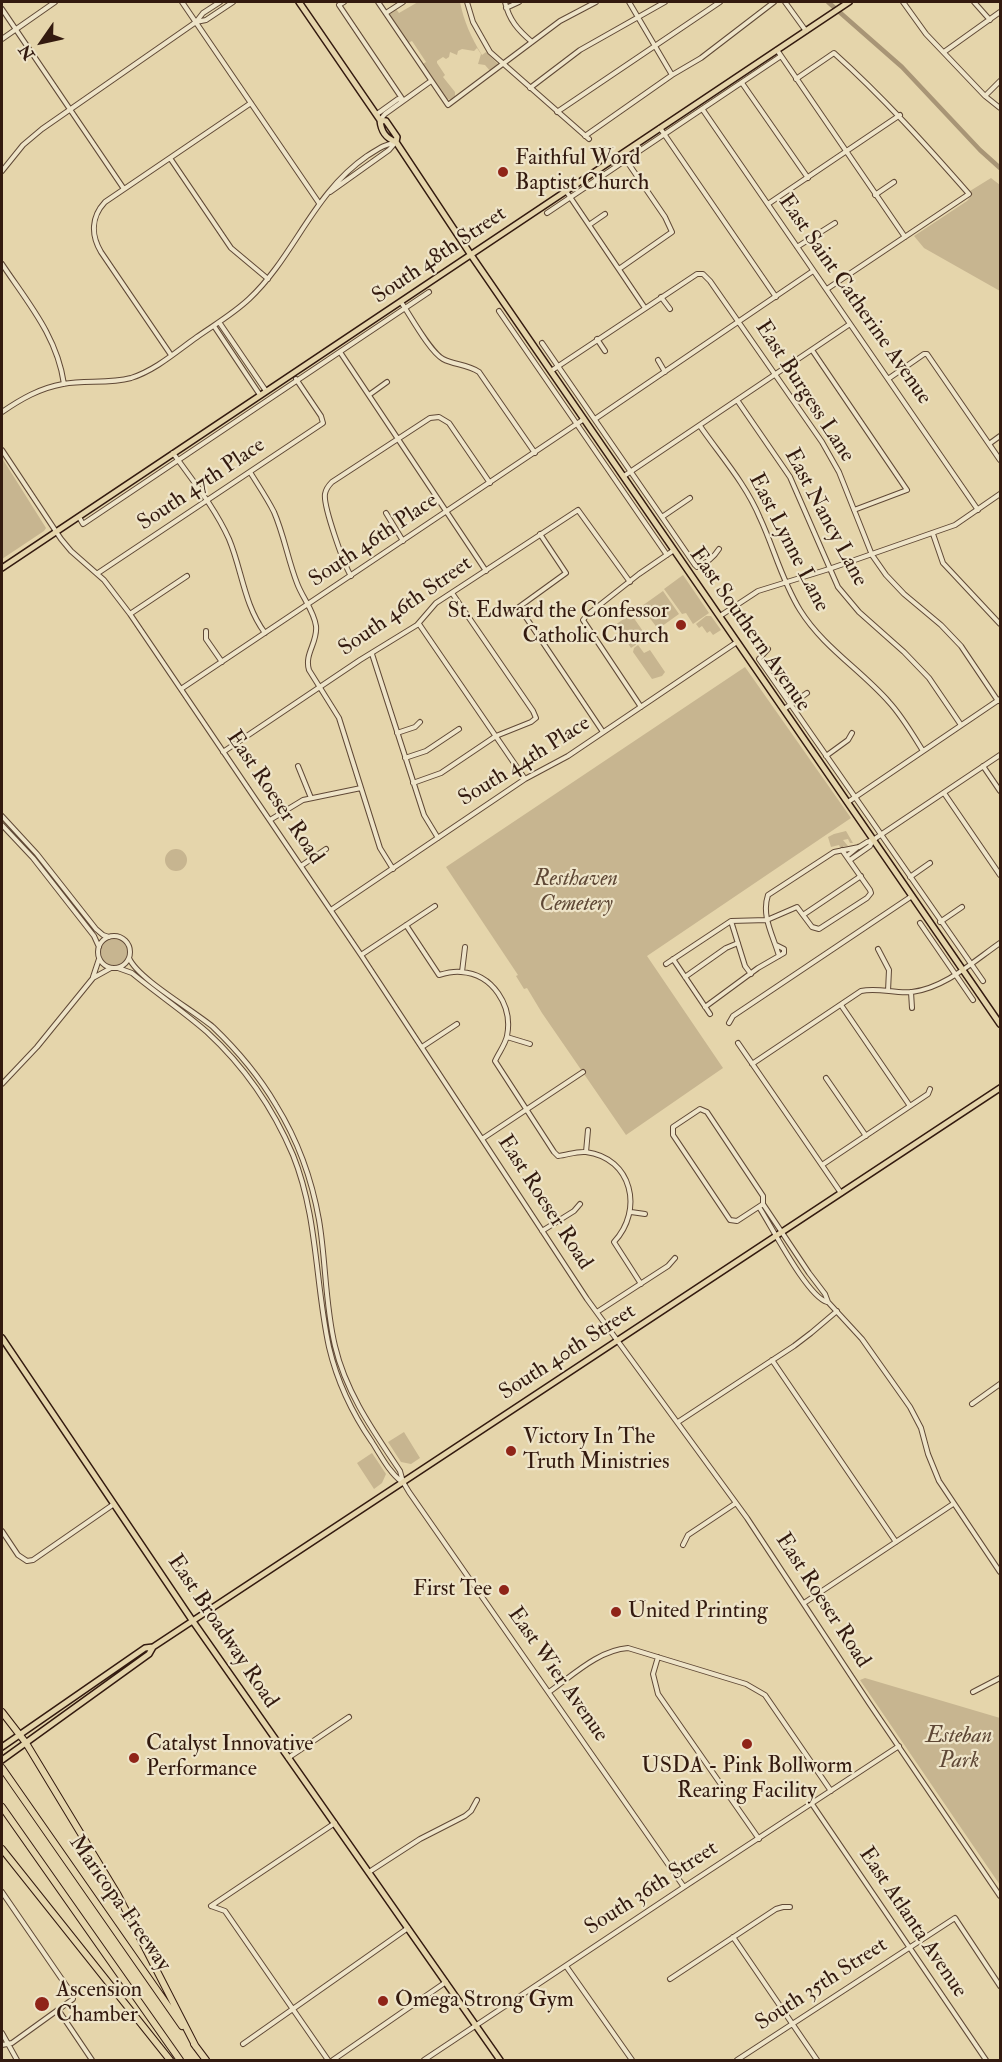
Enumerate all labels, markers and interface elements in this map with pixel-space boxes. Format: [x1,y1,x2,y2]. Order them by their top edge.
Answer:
north arrow [12,12,72,72]
text: N [15,41,39,64]
place label: Faithful Word Baptist Church [515,146,649,198]
marker: Faithful Word Baptist Church [496,165,510,179]
street label: East Saint Catherine Avenue [771,190,937,410]
street label: South 48th Street [368,201,512,311]
street label: East Burgess Lane [748,316,860,468]
street label: South 47th Place [133,433,271,537]
street label: East Nancy Lane [778,445,872,591]
street label: East Lynne Lane [742,469,834,617]
street label: South 46th Place [305,488,443,594]
street label: East Southern Avenue [683,543,815,717]
street label: South 46th Street [334,551,478,663]
place label: St. Edward the Confessor Catholic Church [447,599,669,650]
marker: St. Edward the Confessor Catholic Church [674,618,688,632]
street label: South 44th Place [454,711,596,813]
street label: East Roeser Road [220,726,328,870]
park label: Resthaven Cemetery [534,867,618,918]
street label: East Roeser Road [491,1131,597,1275]
street label: South 40th Street [495,1299,641,1407]
place label: Victory In The Truth Ministries [523,1425,669,1476]
marker: Victory In The Truth Ministries [504,1444,518,1458]
street label: East Roeser Road [769,1529,875,1673]
street label: East Broadway Road [161,1550,283,1714]
place label: First Tee [413,1577,492,1603]
marker: First Tee [497,1583,511,1597]
place label: United Printing [628,1599,768,1625]
street label: East Wier Avenue [501,1603,613,1747]
marker: United Printing [609,1605,623,1619]
park label: Esteban Park [926,1724,992,1776]
place label: Catalyst Innovative Performance [146,1732,314,1784]
marker: USDA - Pink Bollworm Rearing Facility [740,1737,754,1751]
marker: Catalyst Innovative Performance [127,1751,141,1765]
place label: USDA - Pink Bollworm Rearing Facility [641,1754,853,1806]
street label: Maricopa Freeway [62,1831,176,1977]
street label: South 36th Street [581,1836,723,1942]
street label: East Atlanta Avenue [852,1843,972,2003]
street label: South 35th Street [751,1933,893,2037]
place label: Ascension Chamber [56,1978,142,2030]
place label: Omega Strong Gym [395,1988,574,2014]
marker: Omega Strong Gym [376,1994,390,2008]
marker: Ascension Chamber [33,1995,51,2013]

